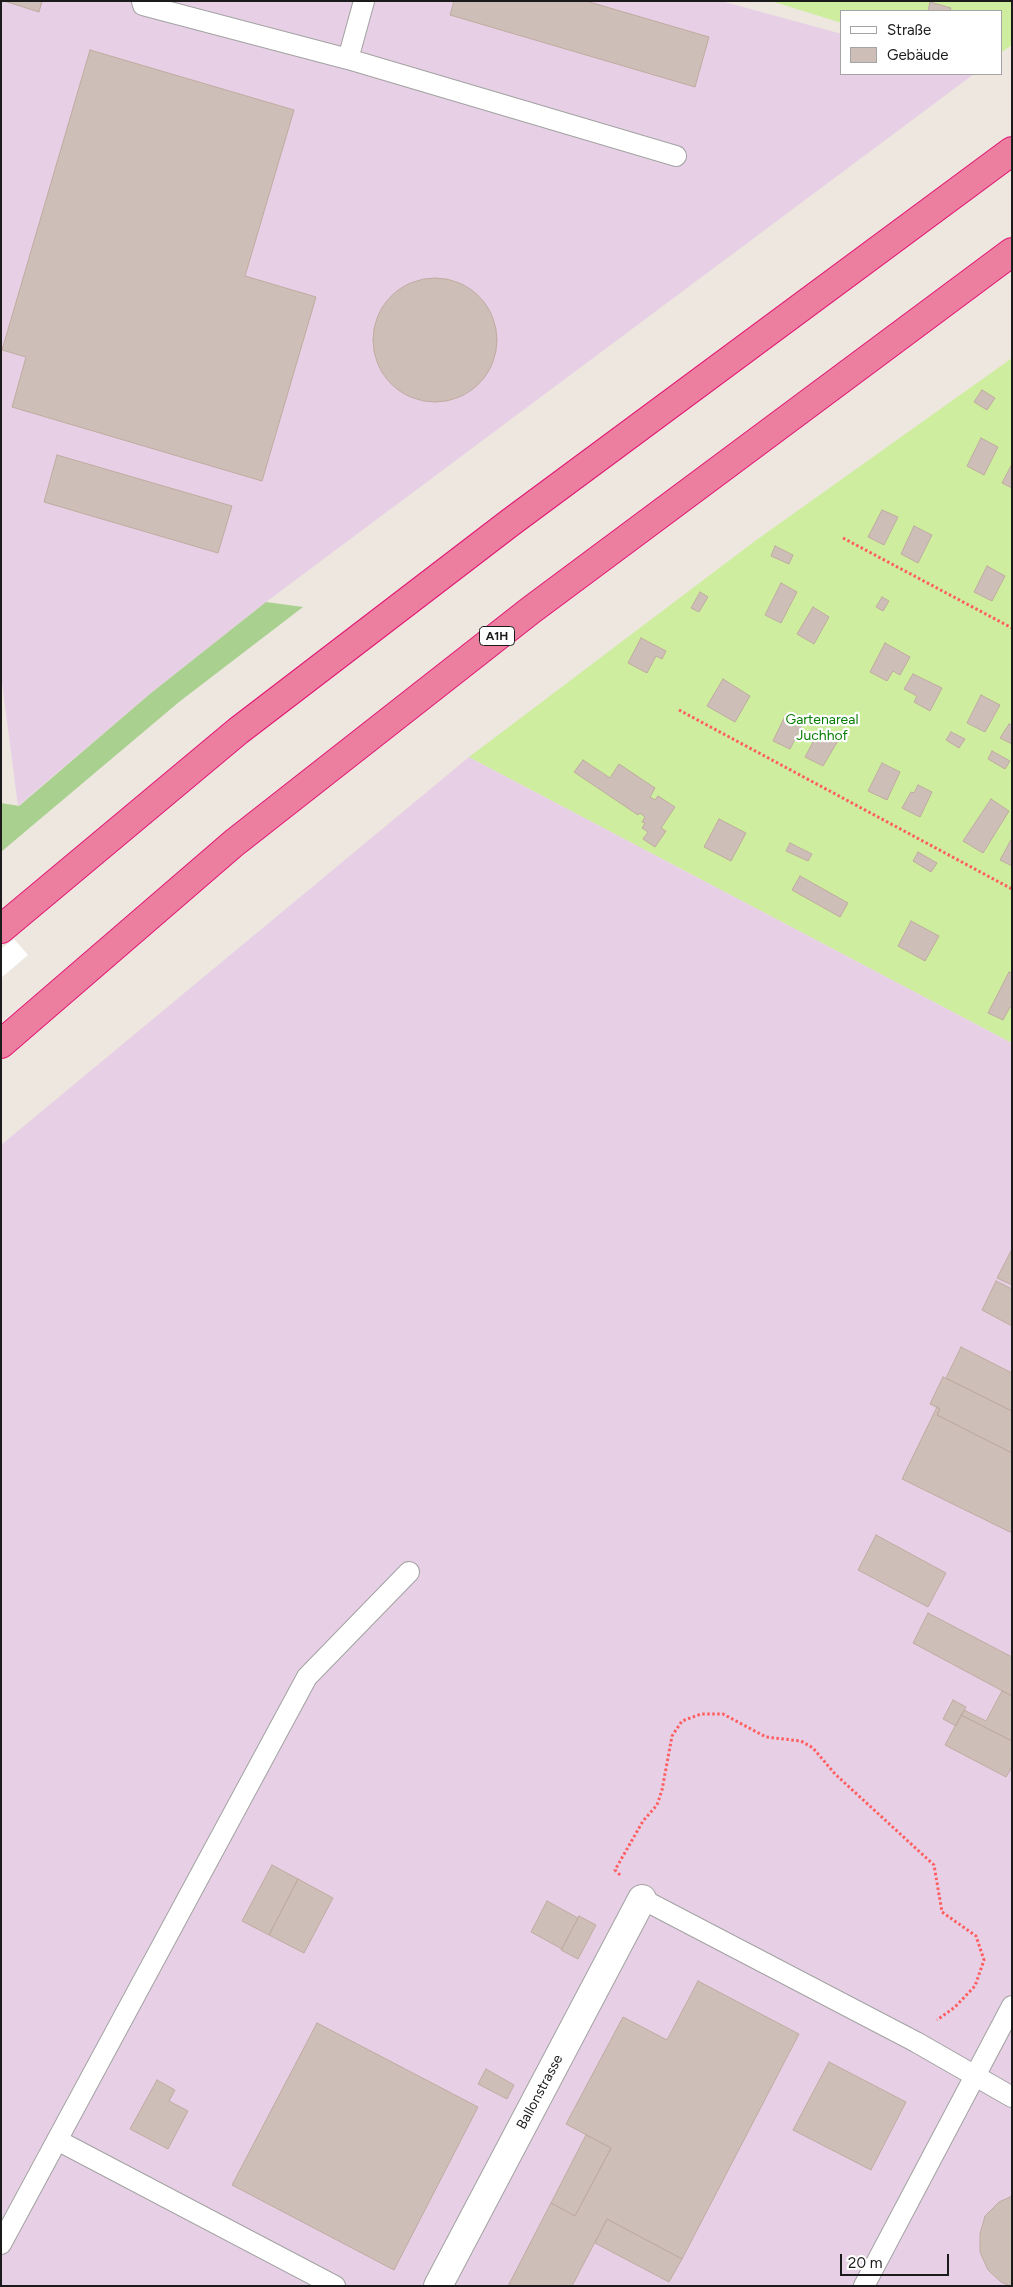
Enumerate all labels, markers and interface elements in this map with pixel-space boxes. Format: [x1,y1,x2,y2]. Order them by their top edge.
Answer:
legend [840,10,1003,75]
text: Straße [887,21,931,39]
text: Gebäude [887,46,948,64]
road number: A1H [480,626,514,646]
park label: Gartenareal Juchhof [786,712,858,744]
street label: Ballonstrasse [513,2052,567,2132]
scale bar [843,2244,952,2276]
text: 20 m [848,2254,882,2272]

